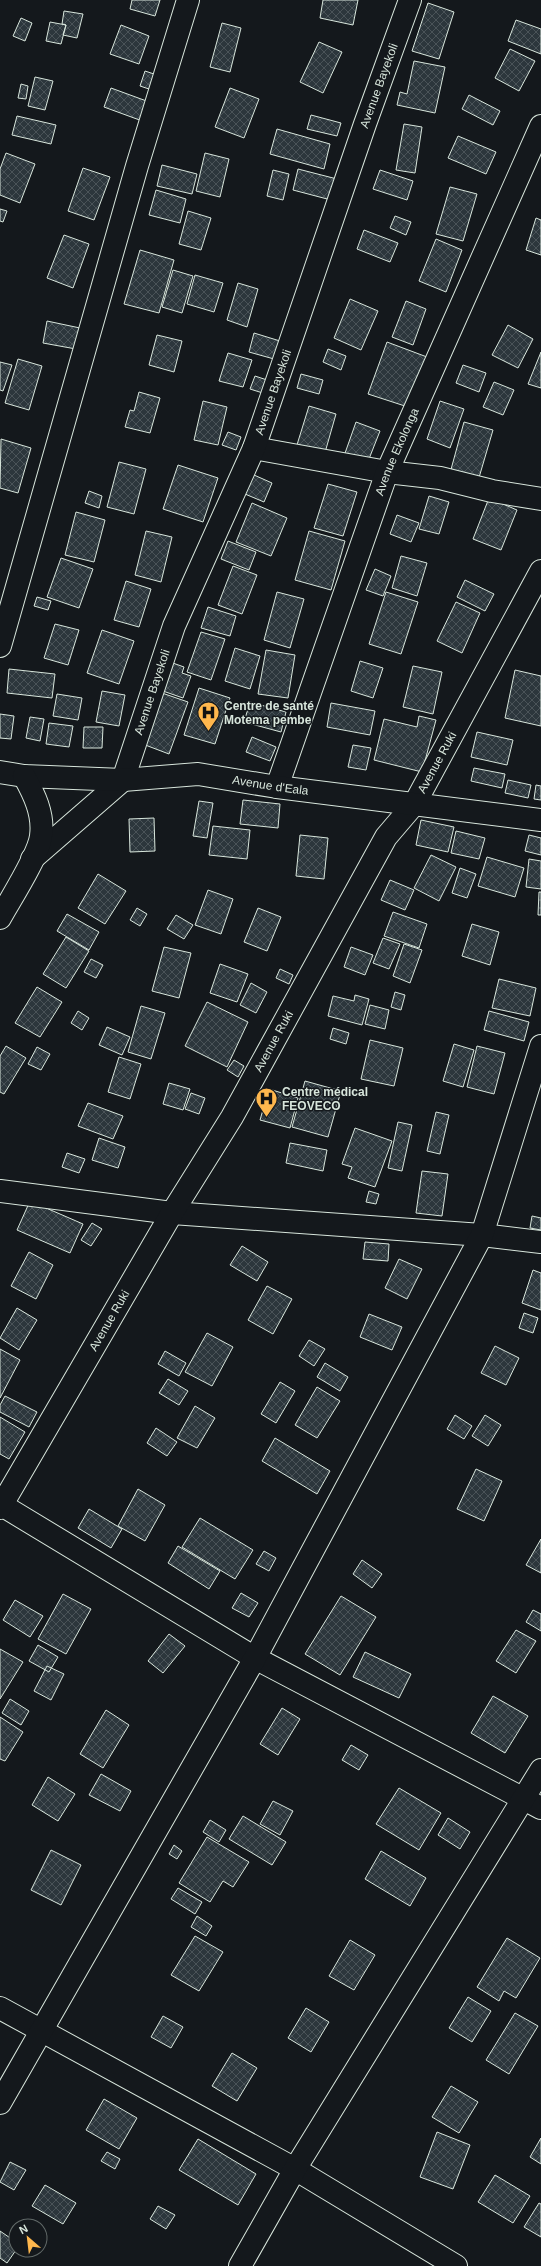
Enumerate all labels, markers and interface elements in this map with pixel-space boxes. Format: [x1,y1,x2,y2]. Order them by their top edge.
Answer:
street label: Avenue Bayekoli [357,41,401,130]
street label: Avenue Bayekoli [252,348,294,437]
street label: Avenue Ekolonga [372,406,422,498]
street label: Avenue Bayekoli [131,648,173,737]
place label: Centre de santé Motema pembe [224,699,314,727]
hospital icon: Centre de santé Motema pembe [195,700,221,733]
street label: Avenue Ruki [415,729,459,796]
street label: Avenue d'Eala [231,773,310,798]
street label: Avenue Ruki [251,1008,296,1075]
place label: Centre médical FEOVECO [282,1085,368,1113]
hospital icon: Centre médical FEOVECO [254,1086,280,1119]
street label: Avenue Ruki [86,1288,132,1353]
north arrow [8,2218,48,2258]
text: N [17,2222,30,2236]

